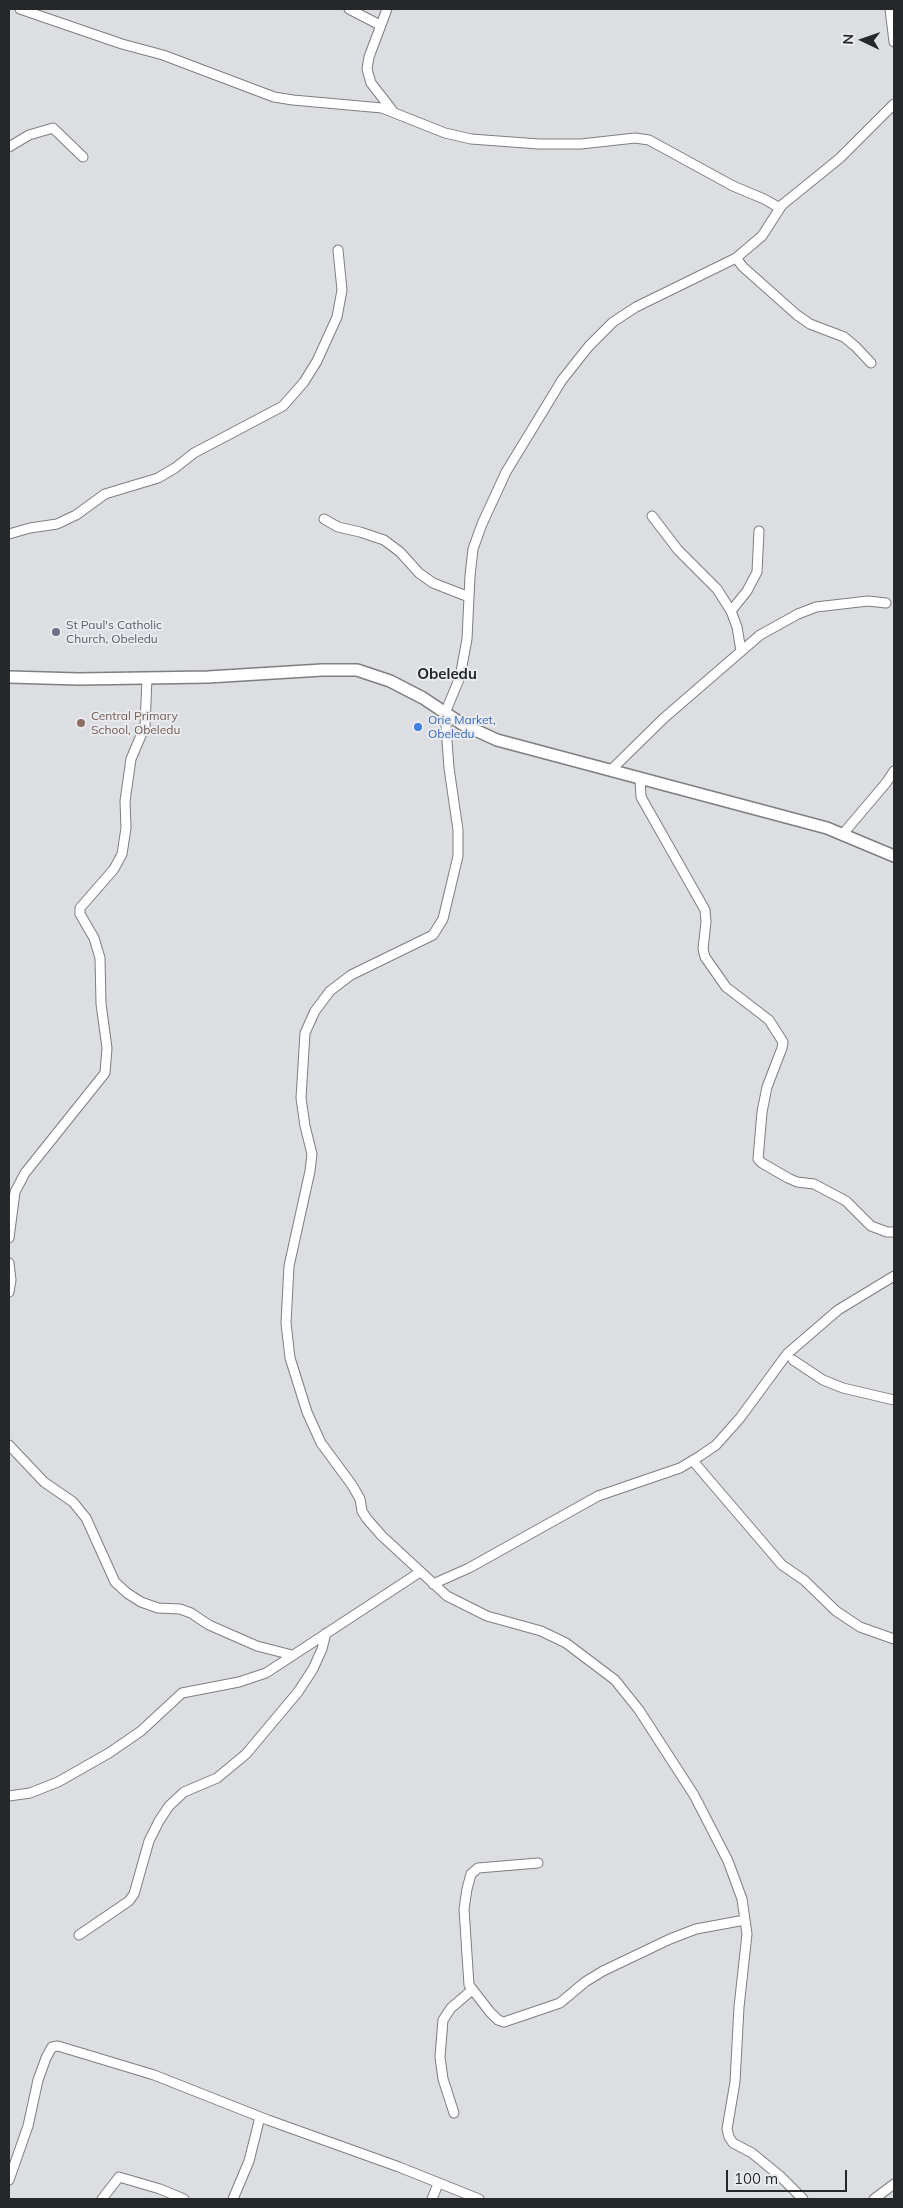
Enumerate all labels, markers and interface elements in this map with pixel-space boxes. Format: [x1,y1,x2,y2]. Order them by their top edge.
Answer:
north arrow [838,15,888,65]
text: N [839,33,857,45]
place label: St Paul's Catholic Church, Obeledu [66,618,162,646]
marker: St Paul's Catholic Church, Obeledu [50,626,62,638]
district label: Obeledu [417,665,477,683]
place label: Central Primary School, Obeledu [91,709,180,737]
place label: Orie Market, Obeledu [428,713,496,741]
marker: Central Primary School, Obeledu [75,717,87,729]
marker: Orie Market, Obeledu [412,721,424,733]
scale bar [728,2160,849,2192]
text: 100 m [734,2169,778,2188]

